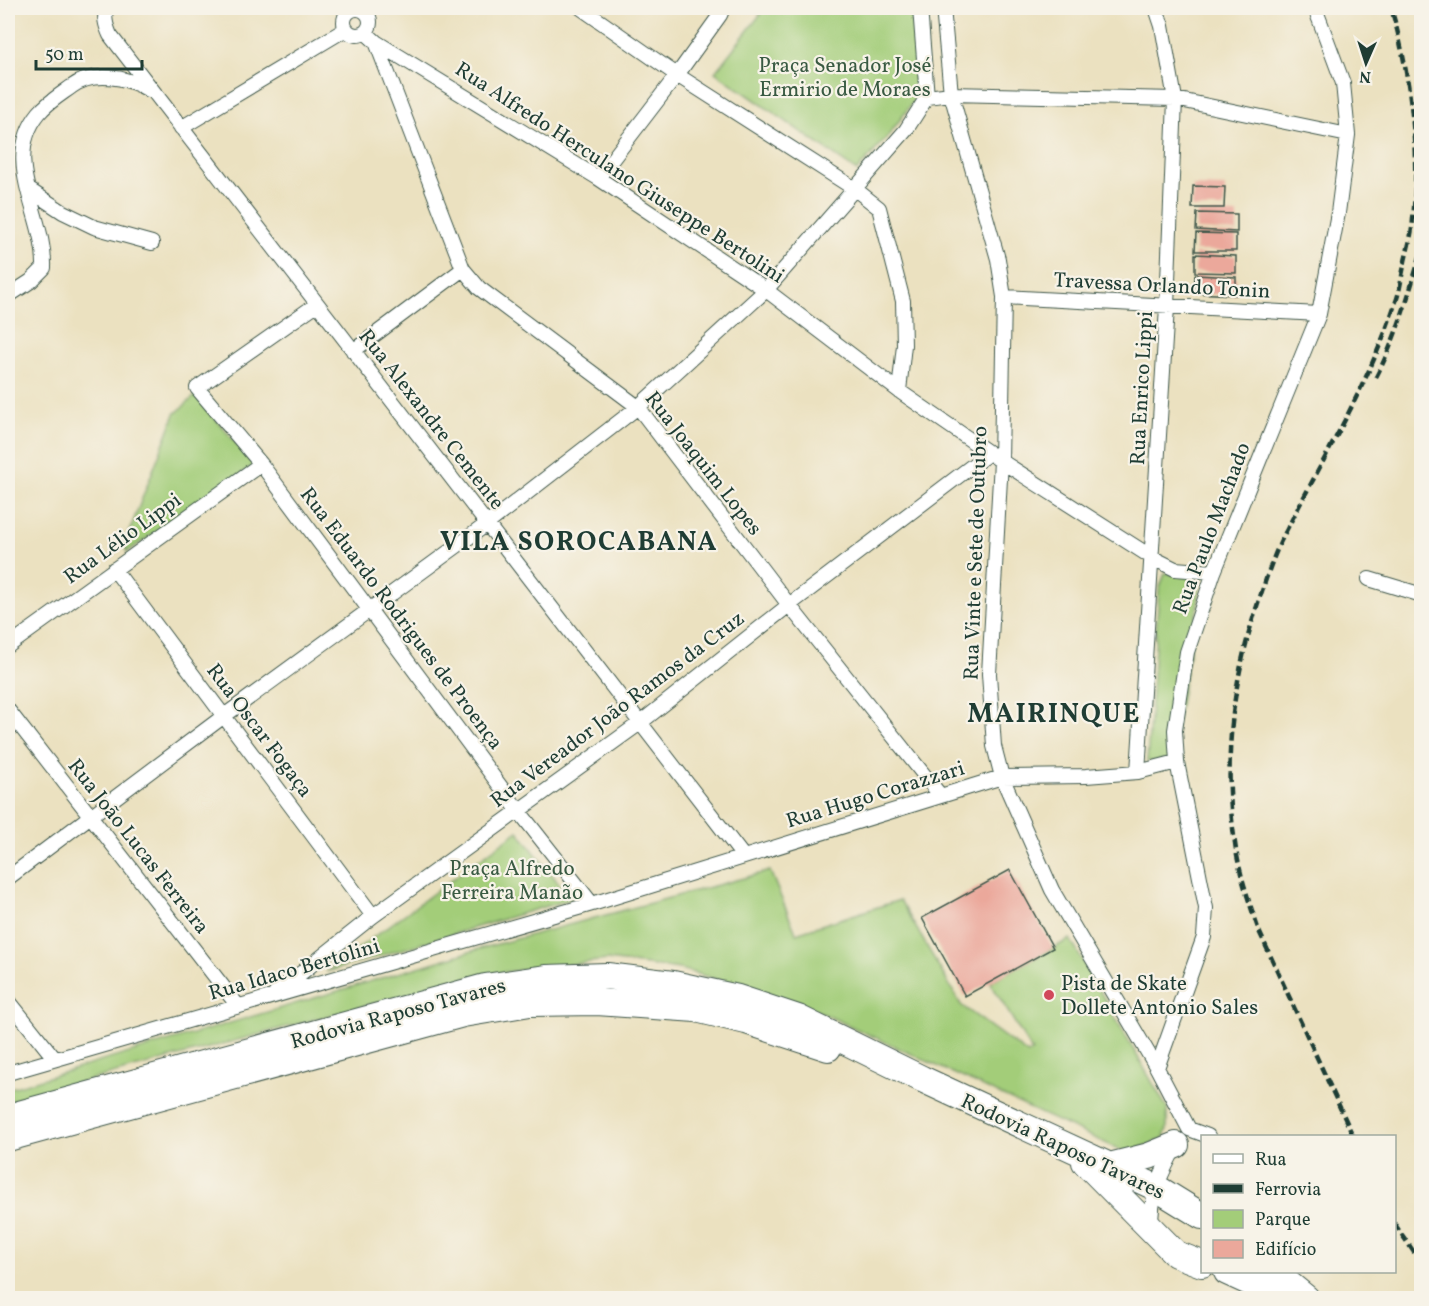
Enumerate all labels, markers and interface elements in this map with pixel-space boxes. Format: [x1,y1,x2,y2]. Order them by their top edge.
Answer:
scale bar [36,33,142,71]
north arrow [1336,33,1396,93]
text: 50 m [45,43,84,68]
park label: Praça Senador José Ermirio de Moraes [758,52,932,105]
street label: Rua Alfredo Herculano Giuseppe Bertolini [449,56,790,291]
text: N [1359,65,1372,87]
street label: Travessa Orlando Tonin [1053,266,1271,307]
street label: Rua Enrico Lippi [1124,310,1161,466]
street label: Rua Alexandre Cemente [351,323,511,517]
street label: Rua Joaquim Lopes [637,386,768,542]
street label: Rua Vinte e Sete de Outubro [958,425,995,681]
street label: Rua Paulo Machado [1166,438,1259,619]
street label: Rua Eduardo Rodrigues de Proença [292,482,509,756]
street label: Rua Lélio Lippi [58,487,188,592]
district label: VILA SOROCABANA [440,524,718,562]
street label: Rua Vereador João Ramos da Cruz [485,605,751,815]
street label: Rua Oscar Fogaça [199,658,319,804]
district label: MAIRINQUE [967,696,1141,734]
street label: Rua João Lucas Ferreira [60,753,215,941]
street label: Rua Hugo Corazzari [783,754,968,836]
park label: Praça Alfredo Ferreira Manão [441,855,583,908]
street label: Rua Idaco Bertolini [205,932,383,1009]
place label: Pista de Skate Dollete Antonio Sales [1061,970,1258,1023]
street label: Rodovia Raposo Tavares [287,972,509,1057]
marker: Pista de Skate Dollete Antonio Sales [1042,988,1056,1002]
street label: Rodovia Raposo Tavares [956,1087,1169,1207]
legend [1201,1135,1396,1273]
text: Rua [1255,1148,1286,1173]
text: Ferrovia [1255,1178,1321,1203]
text: Parque [1255,1208,1310,1233]
text: Edifício [1255,1238,1316,1263]

